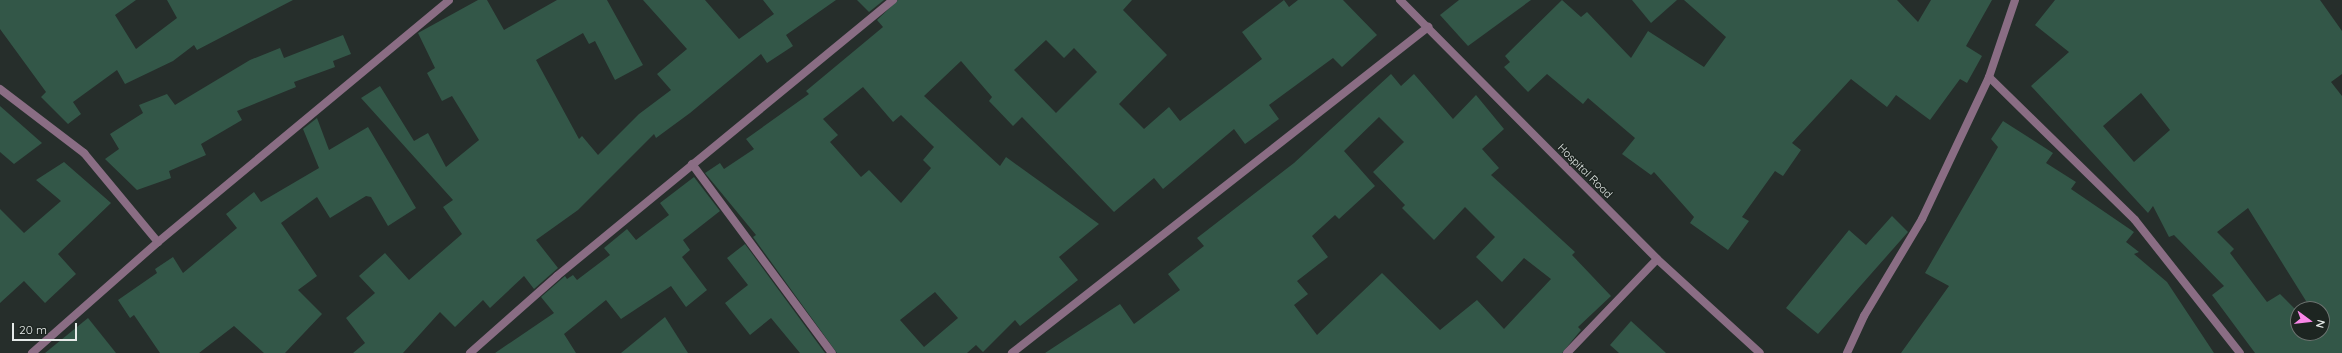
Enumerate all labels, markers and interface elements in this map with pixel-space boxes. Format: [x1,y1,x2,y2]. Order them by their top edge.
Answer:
street label: Hospital Road [1555,141,1615,201]
north arrow [2290,301,2330,341]
scale bar [14,315,79,341]
text: N [2313,318,2328,330]
text: 20 m [19,322,47,337]

